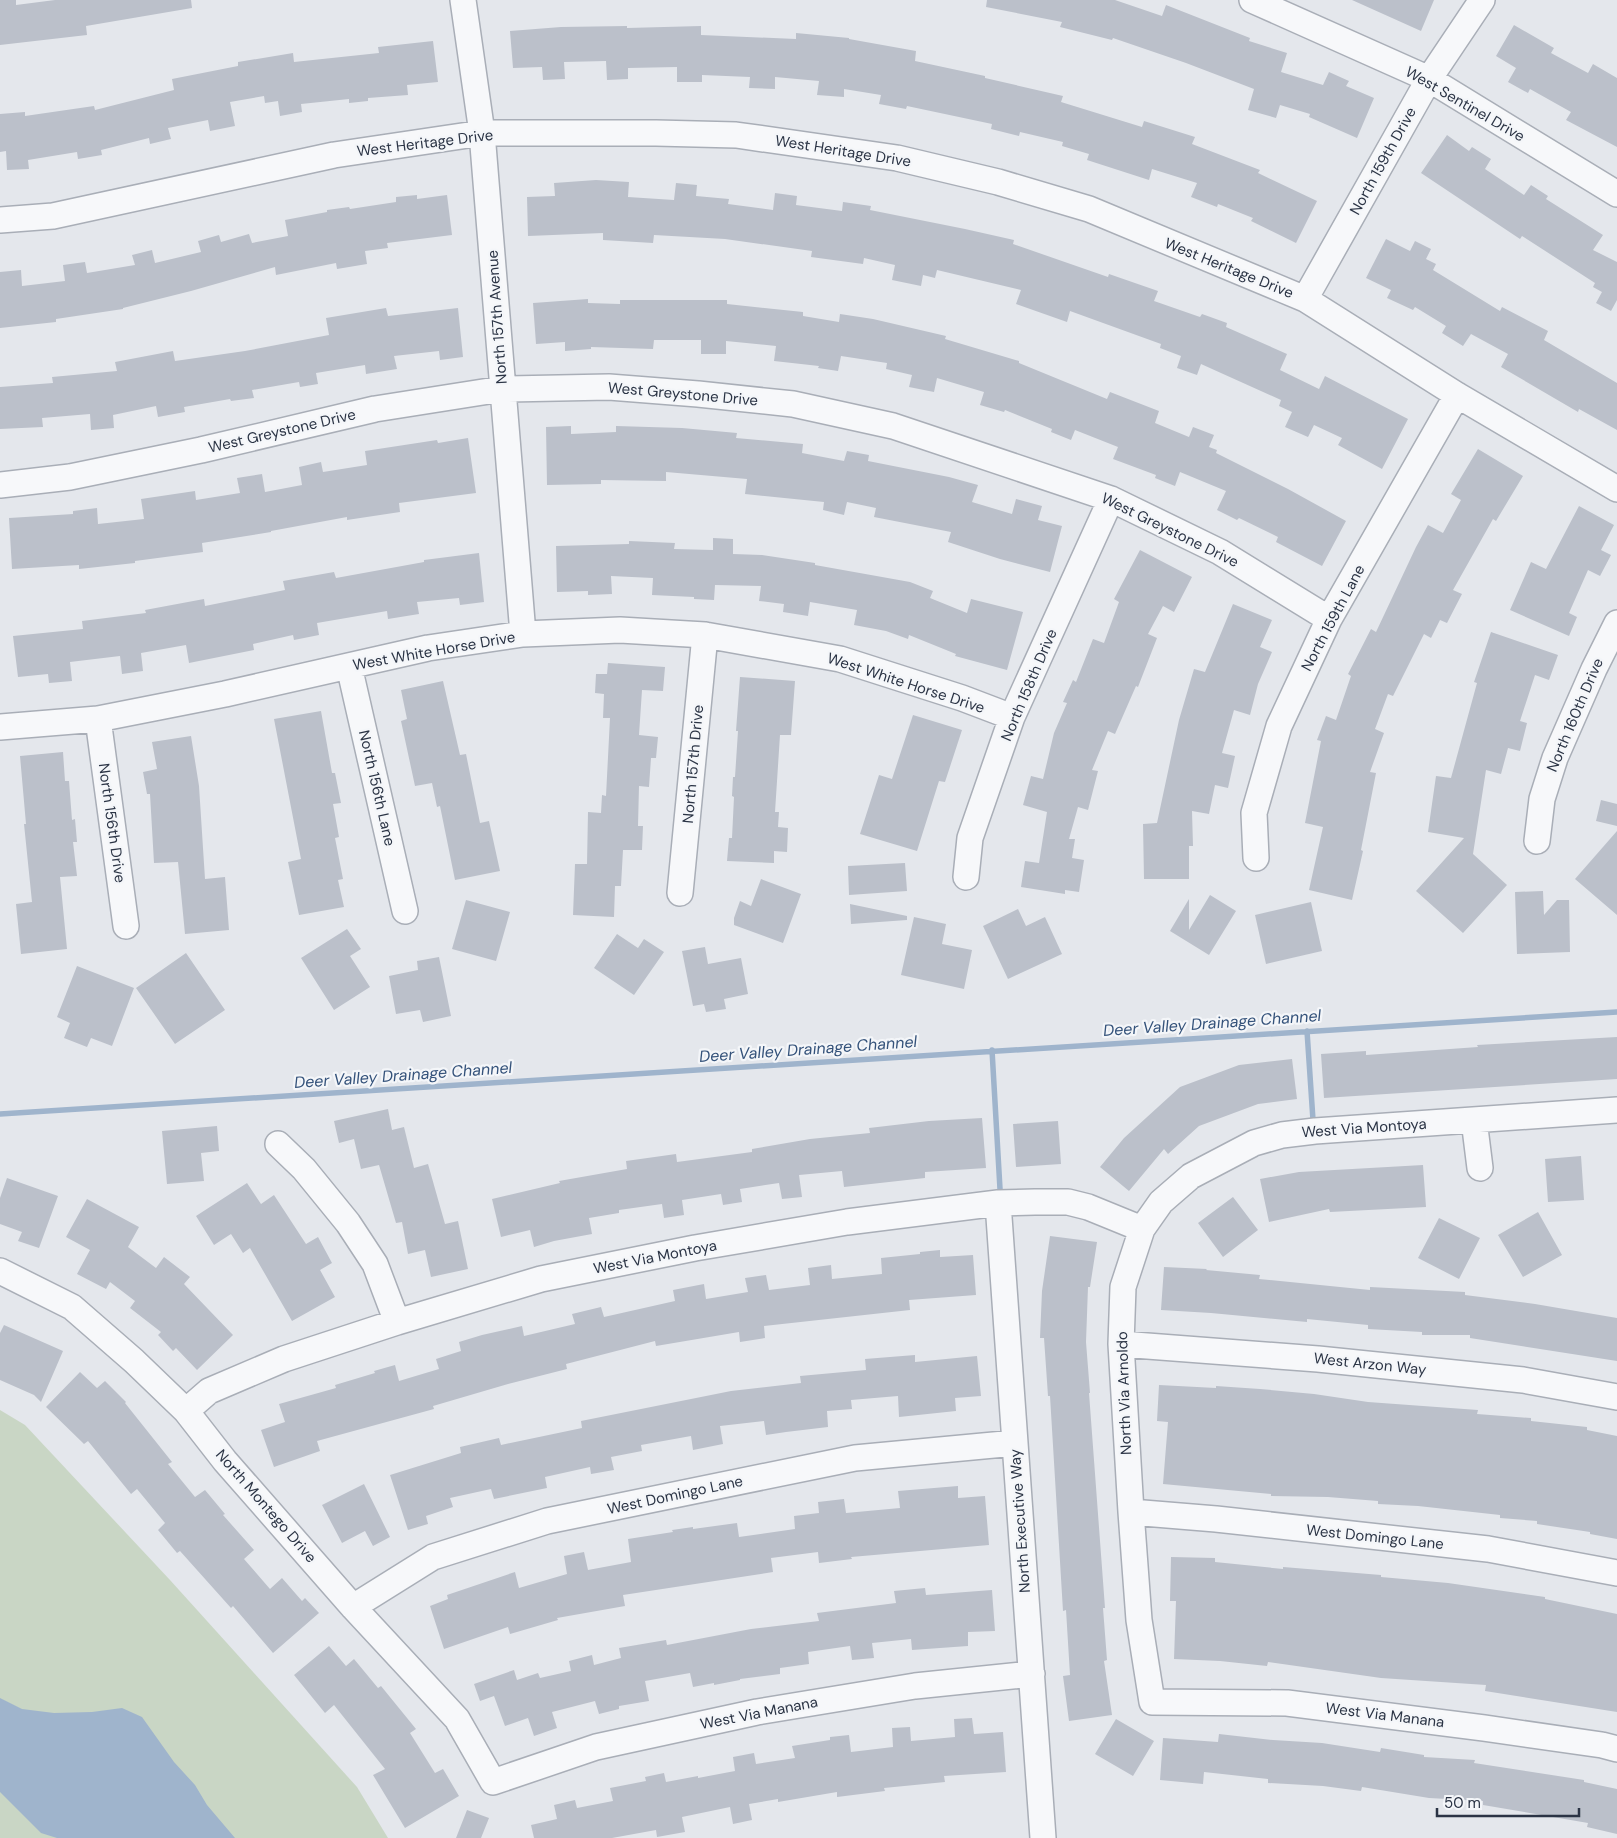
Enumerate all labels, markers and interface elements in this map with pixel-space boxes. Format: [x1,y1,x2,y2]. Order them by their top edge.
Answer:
street label: West Sentinel Drive [1402,62,1528,146]
street label: North 159th Drive [1345,104,1421,218]
street label: West Heritage Drive [356,125,494,161]
street label: West Heritage Drive [774,130,912,172]
street label: West Heritage Drive [1162,233,1296,303]
street label: North 157th Avenue [482,249,512,385]
street label: West Greystone Drive [607,377,759,411]
street label: West Greystone Drive [206,404,358,458]
street label: West Greystone Drive [1098,488,1242,572]
street label: North 159th Lane [1297,561,1369,675]
street label: North 158th Drive [996,626,1062,744]
street label: West White Horse Drive [351,627,517,675]
street label: West White Horse Drive [825,648,987,718]
street label: North 160th Drive [1542,655,1608,775]
street label: North 157th Drive [678,704,708,824]
street label: North 156th Lane [354,728,400,848]
street label: North 156th Drive [94,762,130,884]
water label: Deer Valley Drainage Channel [1102,1005,1322,1041]
water label: Deer Valley Drainage Channel [698,1031,918,1067]
water label: Deer Valley Drainage Channel [293,1057,513,1093]
street label: West Via Montoya [1301,1114,1427,1142]
street label: West Via Montoya [592,1235,718,1279]
street label: North Via Arnoldo [1112,1331,1136,1455]
street label: West Arzon Way [1313,1348,1428,1380]
street label: North Montego Drive [211,1445,321,1567]
street label: North Executive Way [1005,1448,1035,1594]
street label: West Domingo Lane [605,1471,745,1519]
street label: West Domingo Lane [1305,1520,1445,1554]
street label: West Via Manana [698,1692,820,1734]
street label: West Via Manana [1324,1698,1446,1732]
scale bar [1437,1786,1580,1818]
text: 50 m [1444,1793,1481,1813]

